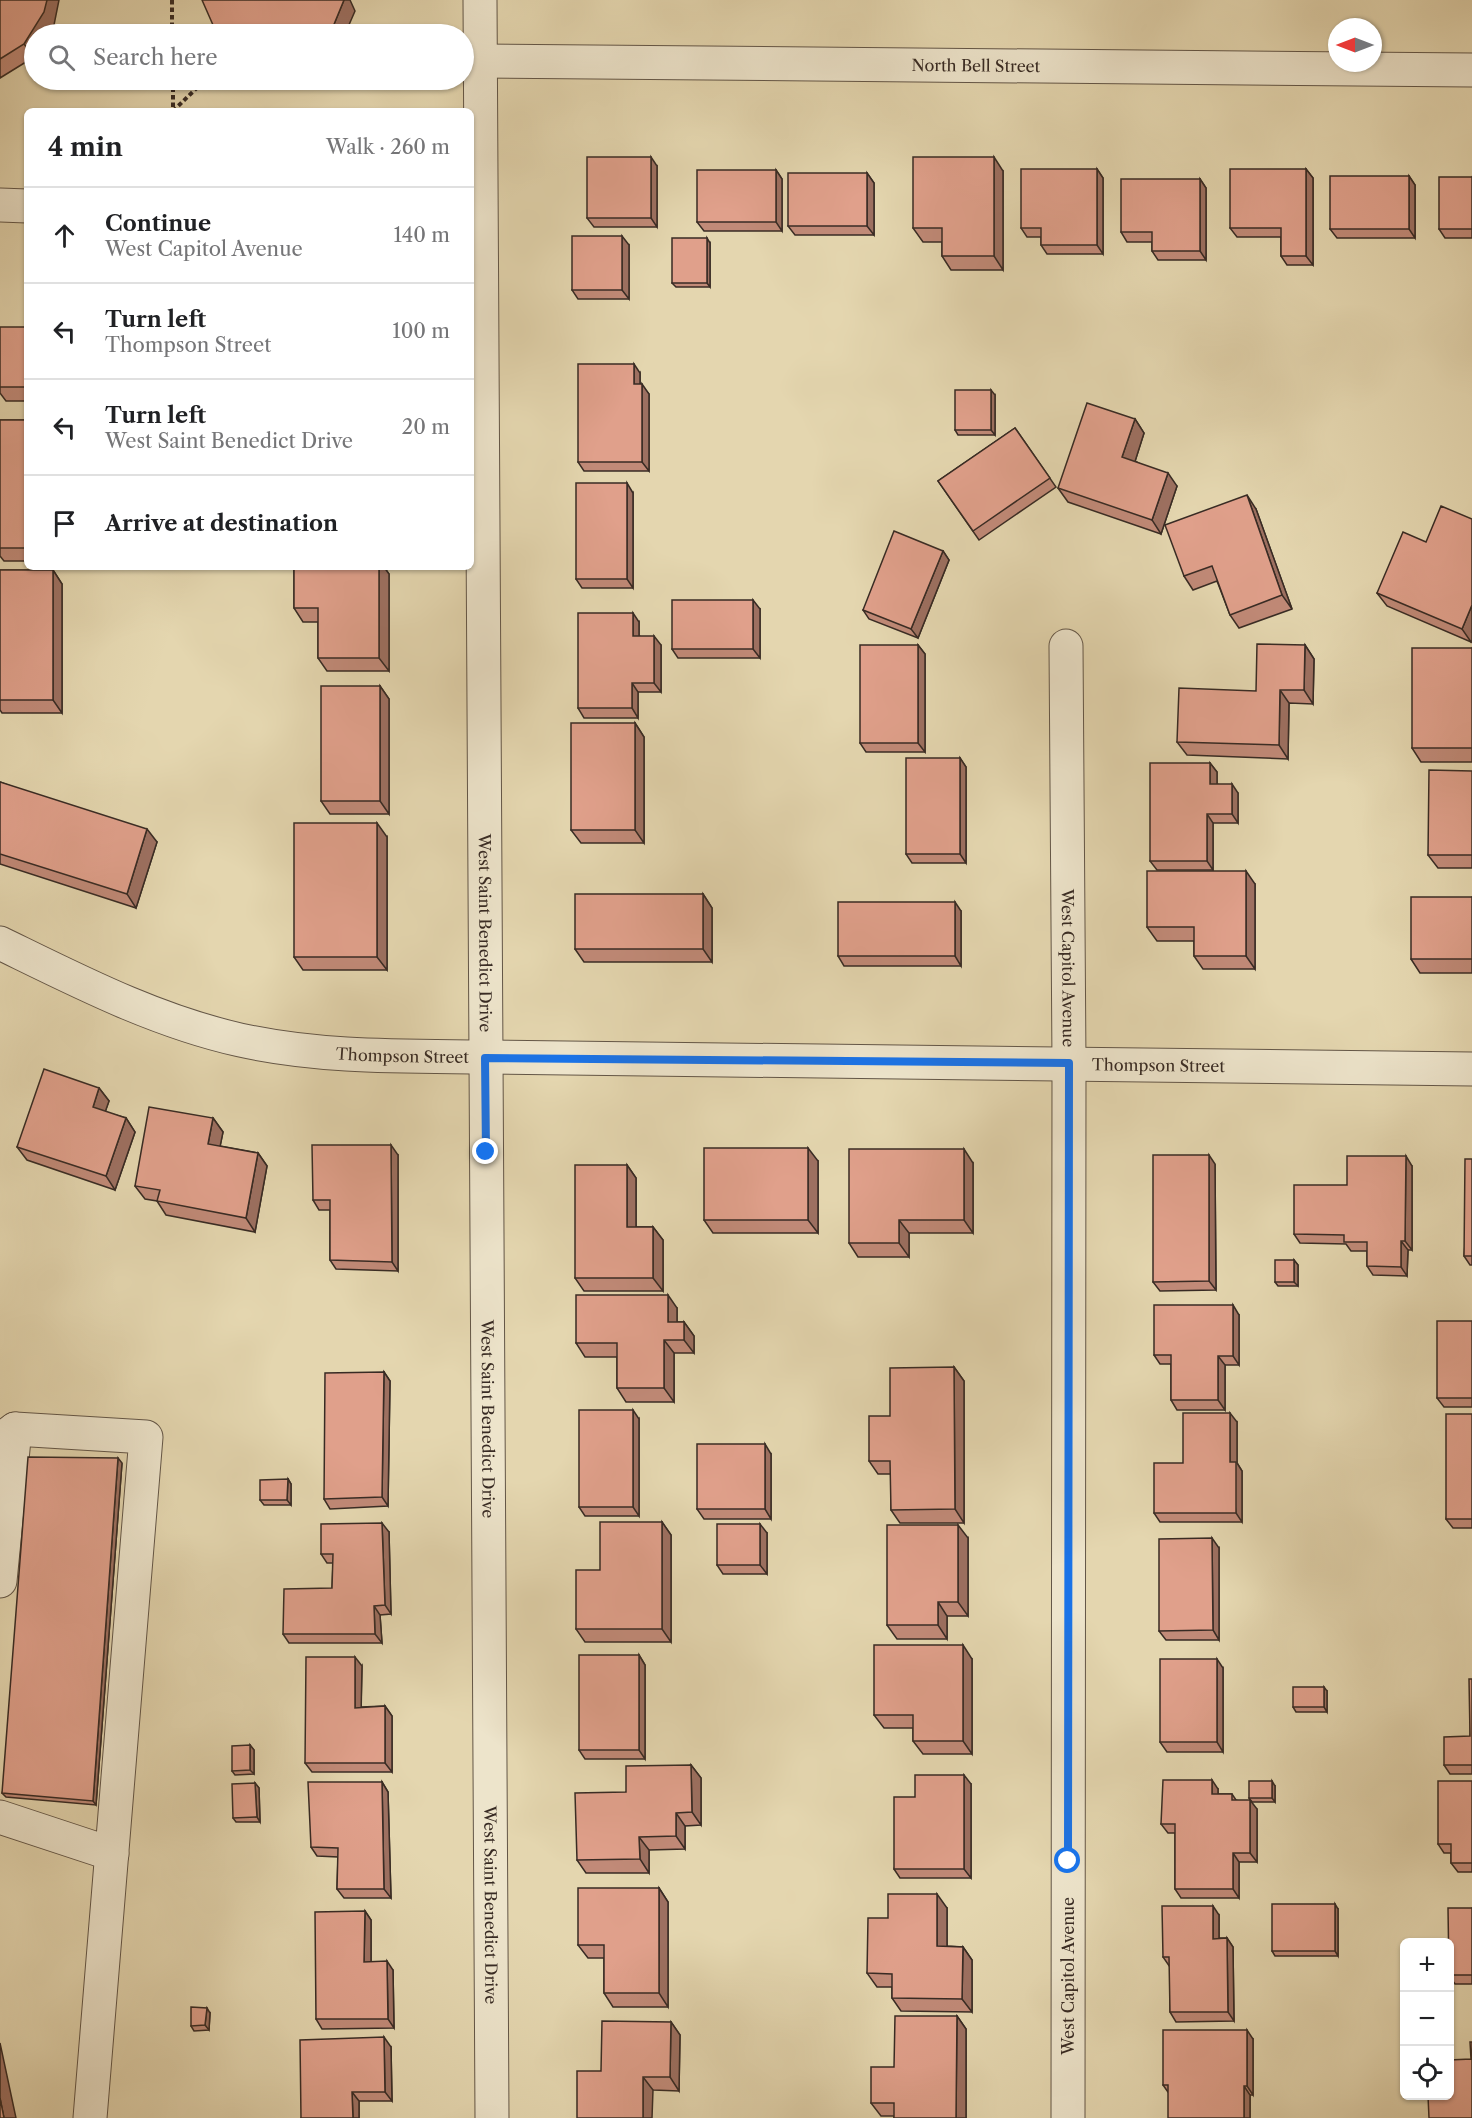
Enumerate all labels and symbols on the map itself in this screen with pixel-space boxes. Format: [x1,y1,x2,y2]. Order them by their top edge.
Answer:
north arrow [1328,18,1382,72]
street label: North Bell Street [912,55,1041,76]
street label: West Saint Benedict Drive [475,833,496,1032]
street label: West Capitol Avenue [1058,888,1079,1047]
street label: Thompson Street [335,1043,469,1067]
street label: Thompson Street [1092,1054,1225,1076]
route end [472,1138,498,1164]
street label: West Saint Benedict Drive [477,1319,499,1518]
street label: West Saint Benedict Drive [480,1805,501,2004]
route start [1054,1847,1080,1873]
street label: West Capitol Avenue [1058,1897,1078,2056]

